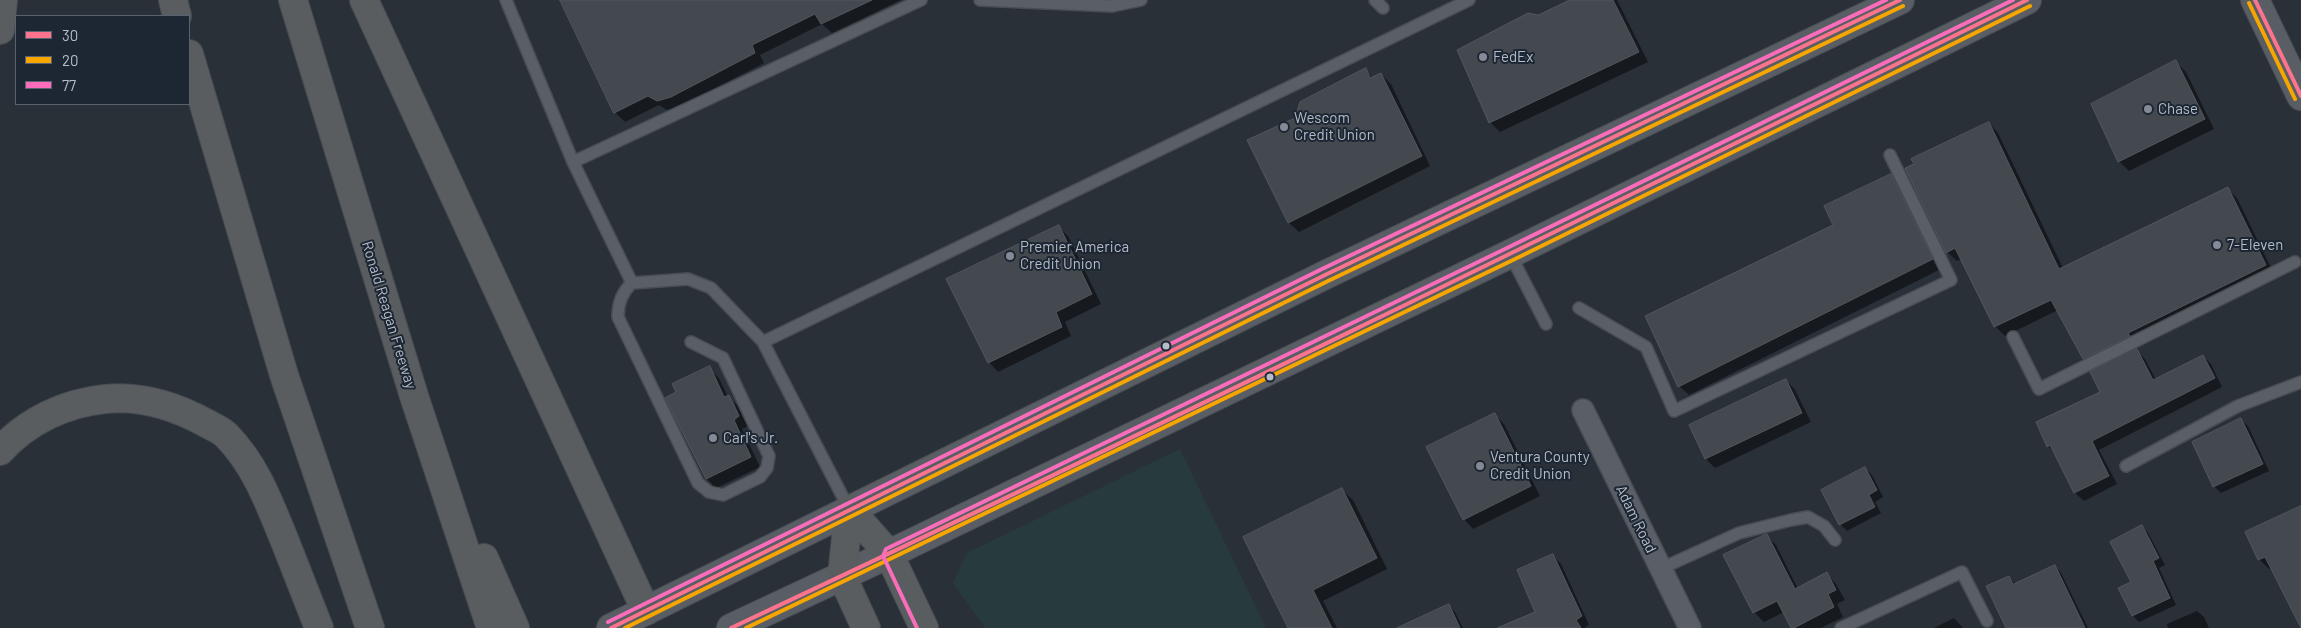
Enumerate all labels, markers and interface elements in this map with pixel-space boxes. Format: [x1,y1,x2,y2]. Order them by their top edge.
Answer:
legend [15,15,190,105]
text: 30 [62,26,78,44]
place label: FedEx [1493,48,1533,66]
text: 20 [62,51,79,69]
marker: FedEx [1477,51,1489,63]
text: 77 [62,76,76,94]
place label: Chase [2158,100,2198,118]
marker: Chase [2142,103,2154,115]
place label: Wescom Credit Union [1294,109,1375,144]
marker: Wescom Credit Union [1278,121,1290,133]
place label: 7-Eleven [2227,236,2283,254]
place label: Premier America Credit Union [1020,238,1129,273]
street label: Ronald Reagan Freeway [358,239,420,391]
marker: 7-Eleven [2211,239,2223,251]
marker: Premier America Credit Union [1004,250,1016,262]
unlabelled marker [1161,341,1171,351]
unlabelled marker [1265,372,1275,382]
place label: Carl's Jr. [723,429,778,447]
marker: Carl's Jr. [707,432,719,444]
place label: Ventura County Credit Union [1490,448,1590,483]
marker: Ventura County Credit Union [1474,460,1486,472]
street label: Adam Road [1612,482,1660,556]

